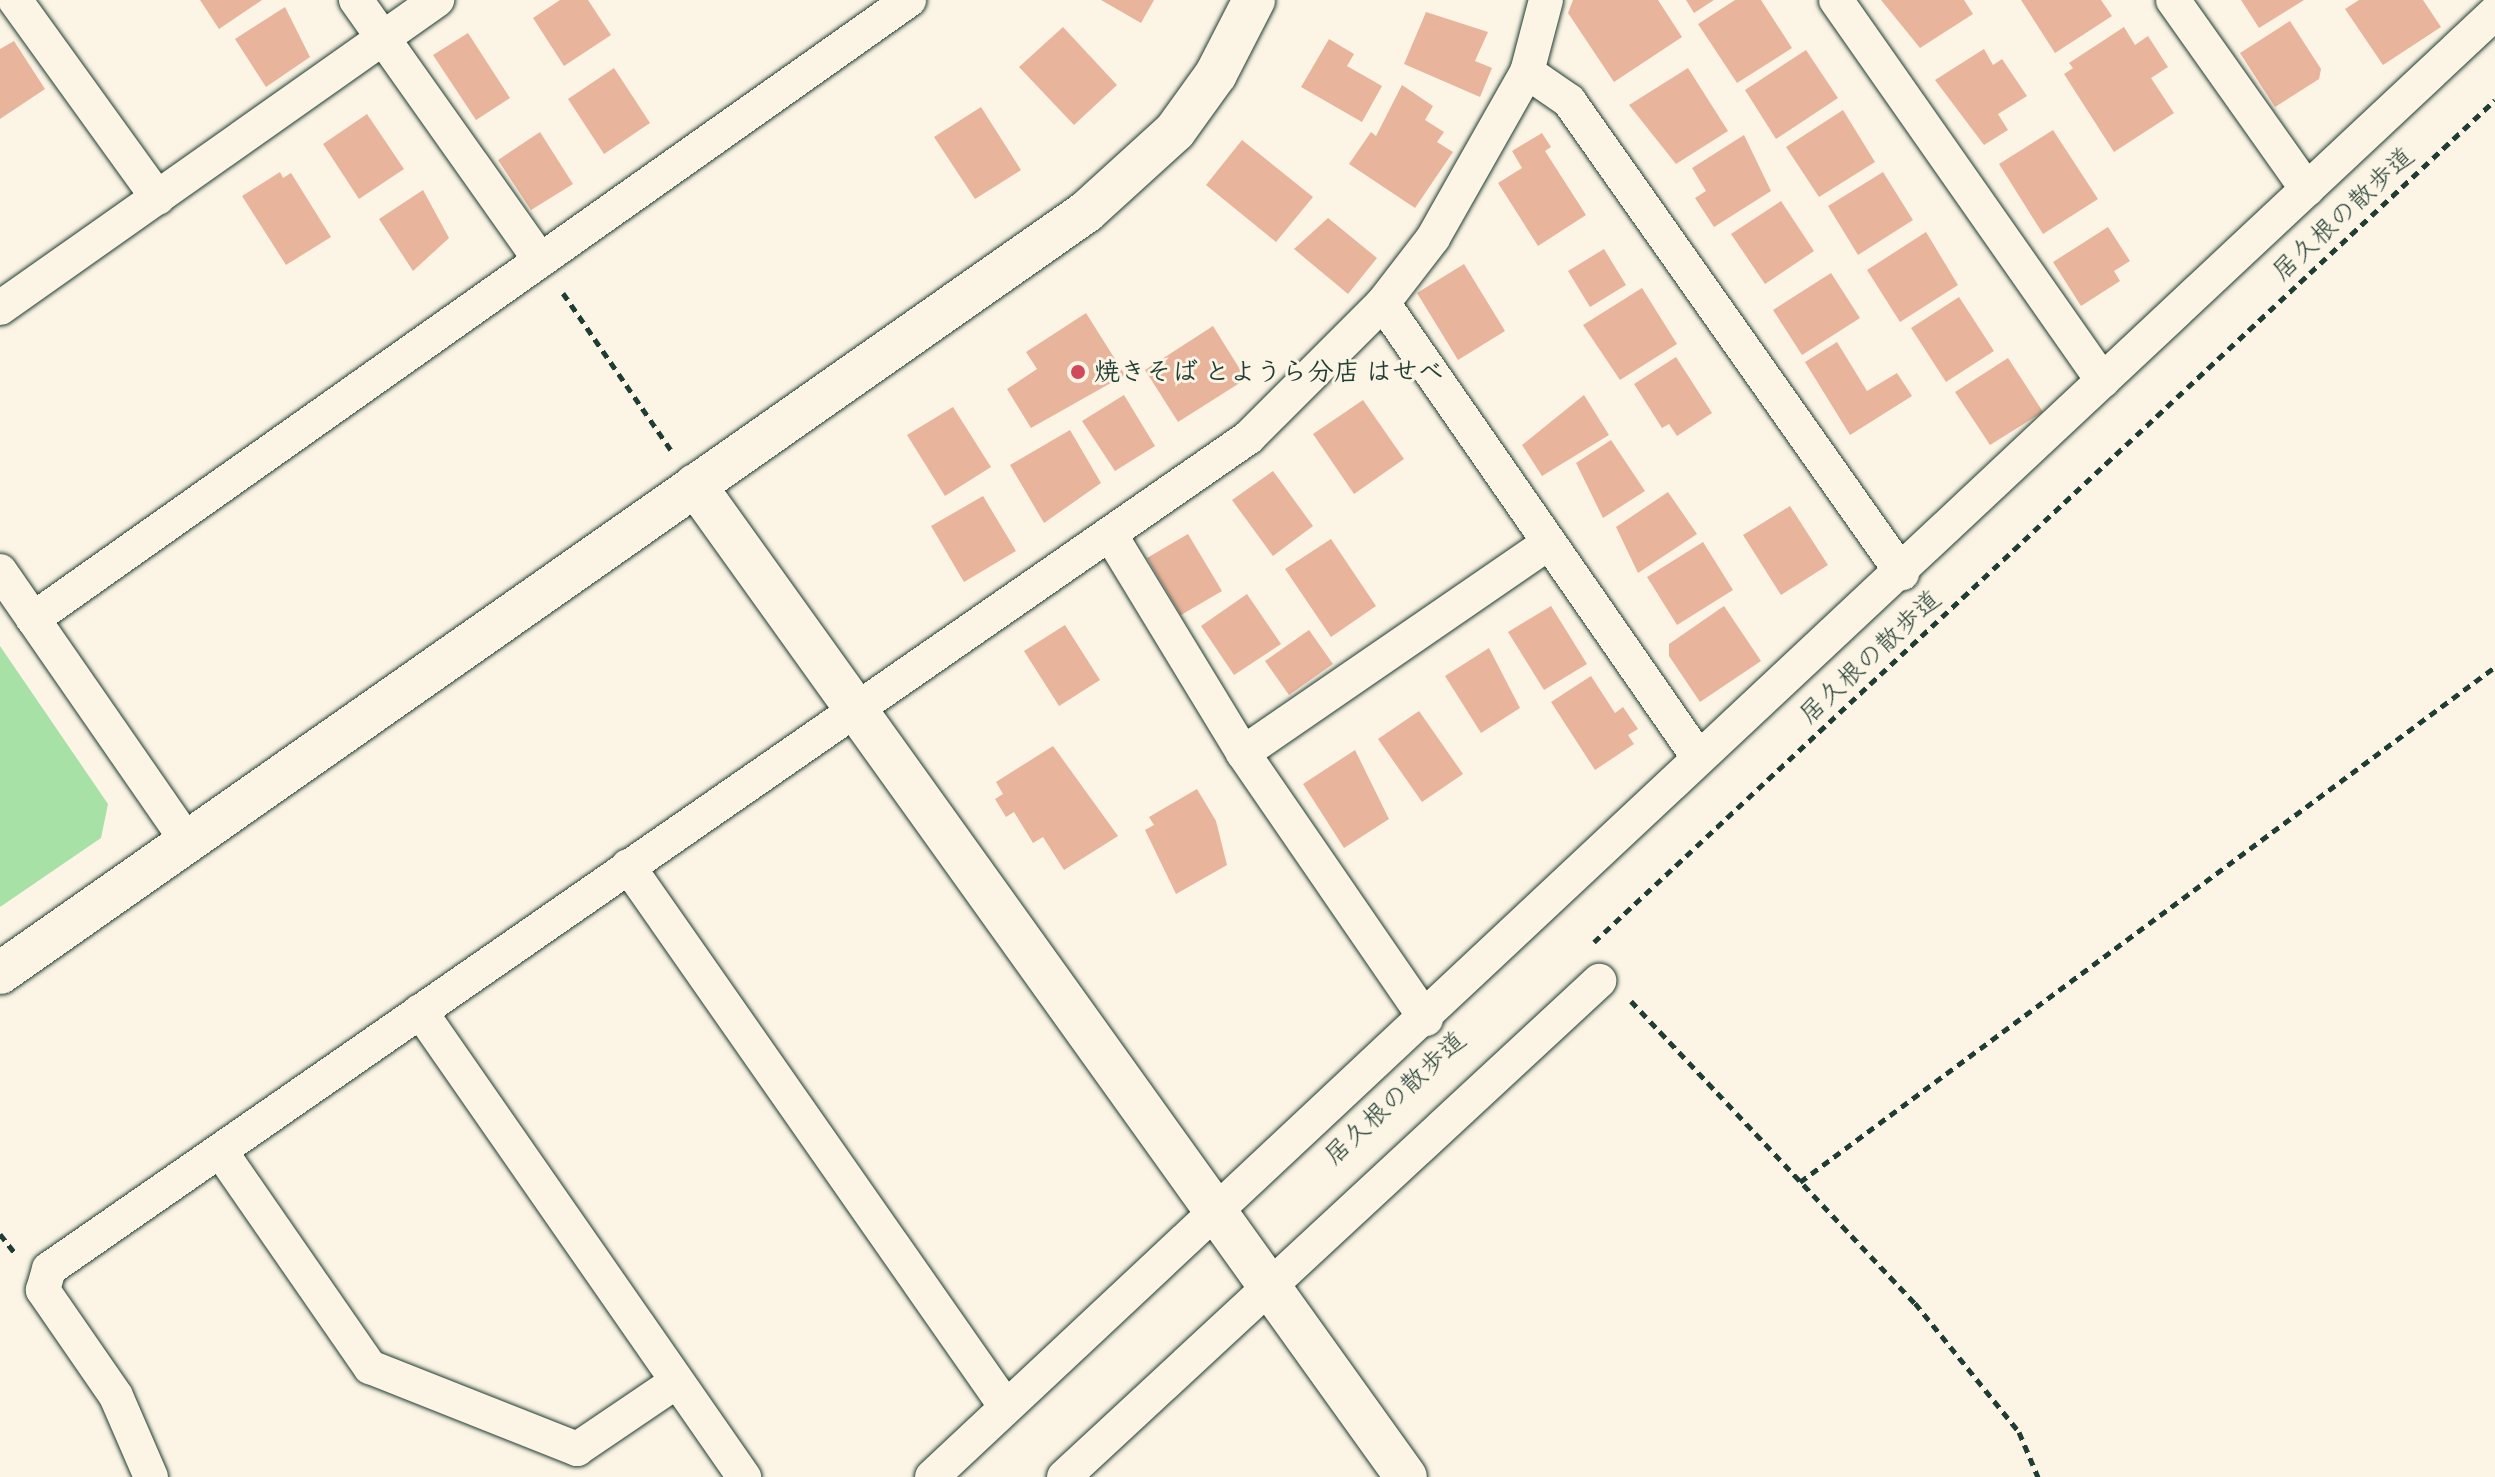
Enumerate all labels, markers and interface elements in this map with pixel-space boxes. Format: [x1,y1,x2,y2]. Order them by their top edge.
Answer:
street label: 居久根の散歩道 [2266,141,2420,287]
place label: 焼きそば とようら分店 はせべ [1094,356,1444,388]
marker: 焼きそば とようら分店 はせべ [1069,363,1087,381]
street label: 居久根の散歩道 [1793,584,1947,730]
street label: 居久根の散歩道 [1318,1025,1472,1171]

